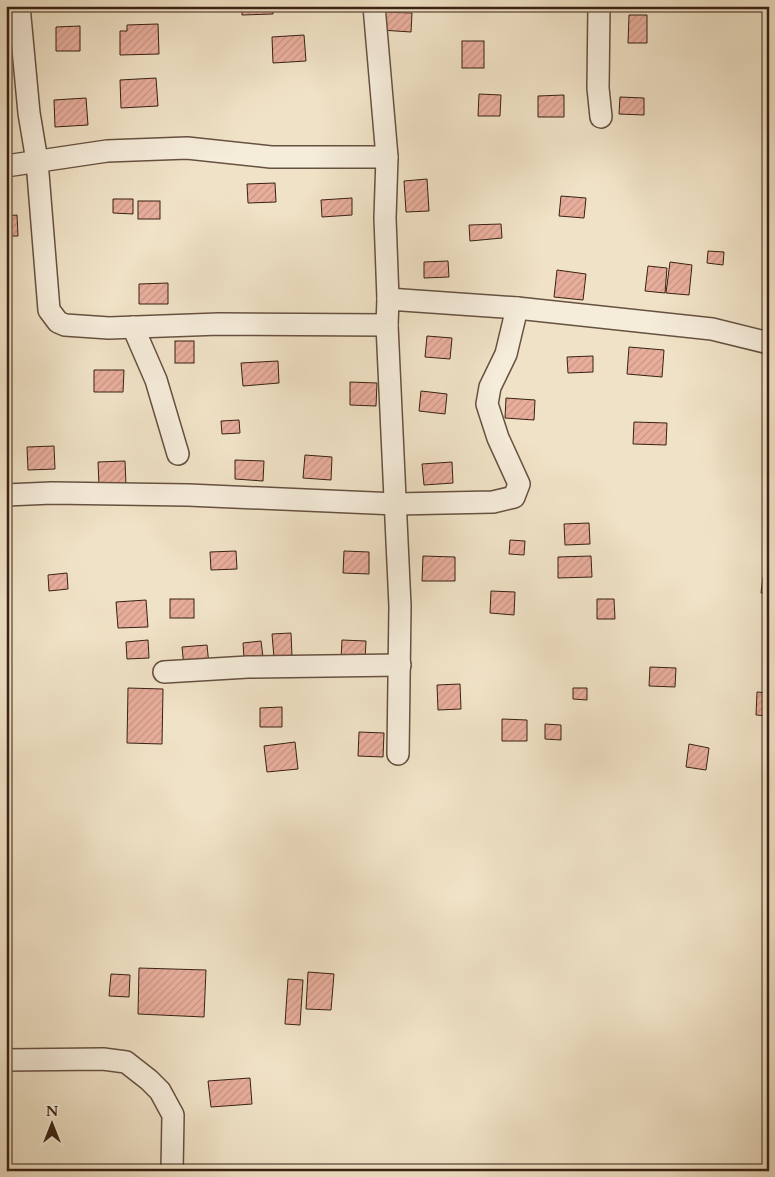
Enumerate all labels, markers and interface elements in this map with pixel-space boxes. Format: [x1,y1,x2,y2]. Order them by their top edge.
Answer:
north arrow [28,1100,78,1150]
text: N [46,1102,58,1121]

